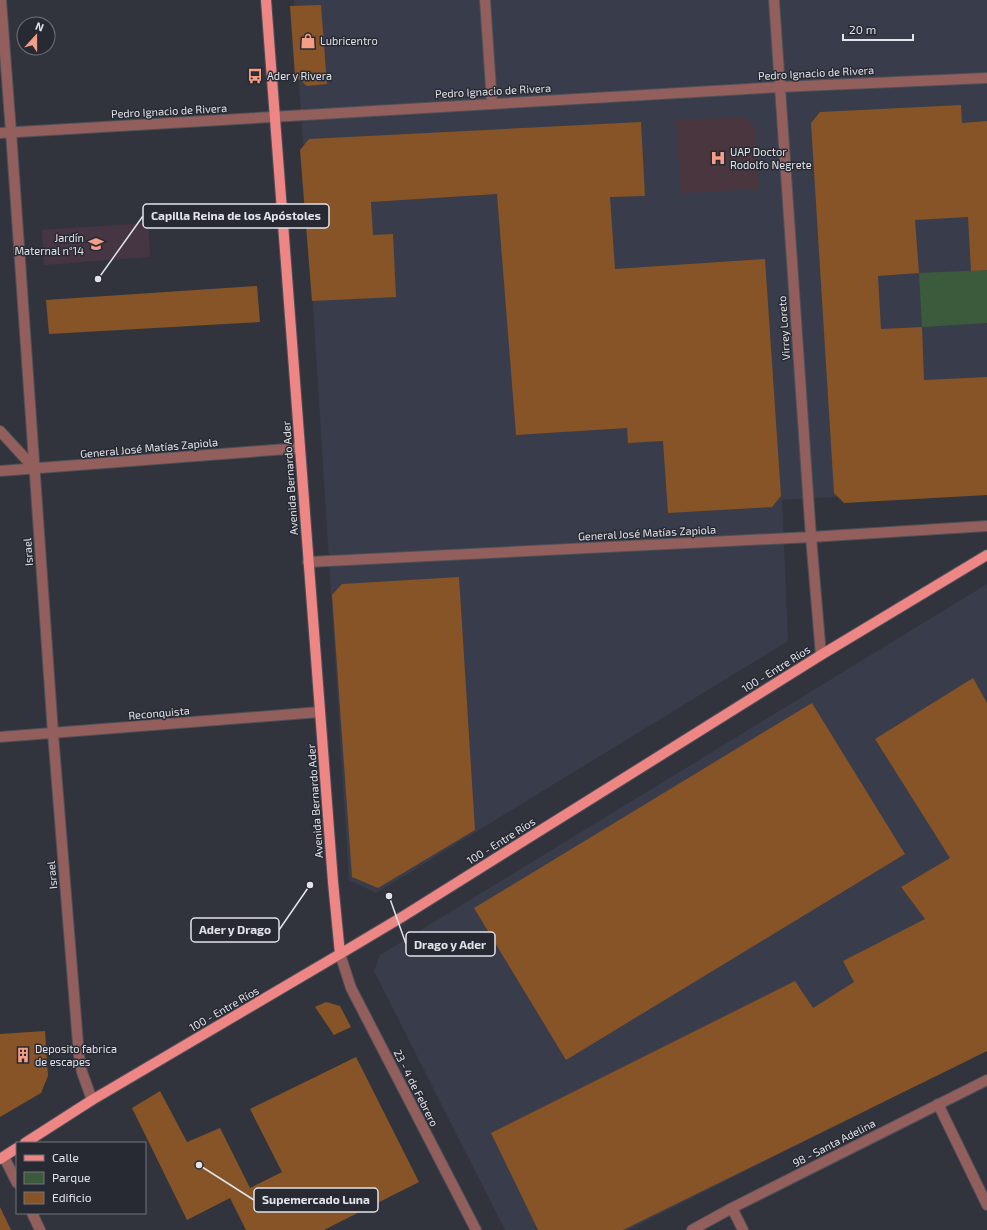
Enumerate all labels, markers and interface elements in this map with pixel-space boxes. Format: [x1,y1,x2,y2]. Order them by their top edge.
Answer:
north arrow [16,16,56,56]
scale bar [843,16,913,42]
text: N [34,19,46,34]
text: 20 m [849,22,876,36]
shop icon: Lubricentro [299,32,317,50]
place label: Lubricentro [320,34,378,47]
street label: Pedro Ignacio de Rivera [758,63,874,82]
bus stop icon: Ader y Rivera [246,67,264,85]
place label: Ader y Rivera [267,69,332,82]
street label: Pedro Ignacio de Rivera [435,81,551,100]
street label: Pedro Ignacio de Rivera [111,101,227,120]
place label: UAP Doctor Rodolfo Negrete [730,145,812,171]
hospital icon: UAP Doctor Rodolfo Negrete [709,149,727,167]
callout: Capilla Reina de los Apóstoles [143,204,329,228]
text: Capilla Reina de los Apóstoles [151,208,321,222]
place label: Jardín Maternal n°14 [14,231,84,257]
school or university icon: Jardín Maternal n°14 [87,235,105,253]
street label: Virrey Loreto [775,295,792,361]
street label: Avenida Bernardo Ader [279,420,300,535]
street label: General José Matías Zapiola [79,435,218,460]
street label: General José Matías Zapiola [578,522,716,543]
street label: Israel [20,537,35,567]
street label: 100 - Entre Ríos [739,642,813,695]
street label: Reconquista [128,703,190,722]
street label: Avenida Bernardo Ader [304,743,325,858]
street label: 100 - Entre Ríos [464,814,538,867]
street label: Israel [44,860,59,890]
callout: Ader y Drago [191,918,279,942]
text: Ader y Drago [199,922,271,937]
callout: Drago y Ader [406,932,495,956]
text: Drago y Ader [414,937,486,952]
street label: 100 - Entre Ríos [187,983,261,1034]
place label: Deposito fabrica de escapes [35,1042,117,1068]
building icon: Deposito fabrica de escapes [14,1046,32,1064]
street label: 23 - 4 de Febrero [391,1047,441,1128]
street label: 98 - Santa Adelina [790,1116,877,1169]
legend [16,1142,146,1214]
text: Calle [52,1150,79,1164]
text: Parque [52,1170,90,1184]
callout: Supemercado Luna [254,1188,378,1212]
text: Edificio [52,1190,92,1204]
text: Supemercado Luna [262,1192,370,1206]

